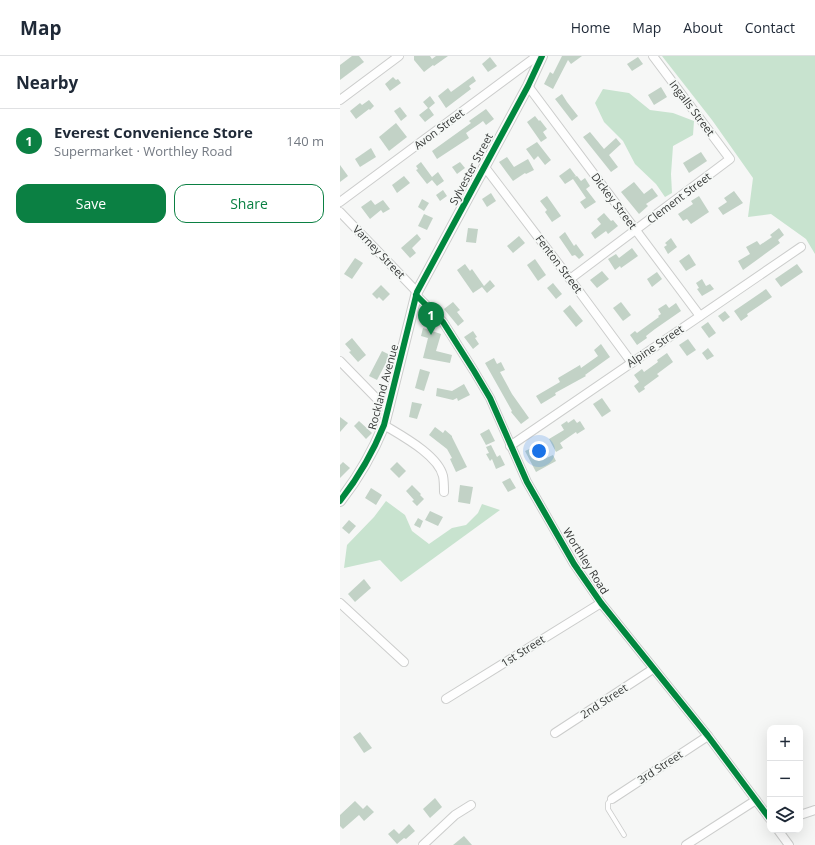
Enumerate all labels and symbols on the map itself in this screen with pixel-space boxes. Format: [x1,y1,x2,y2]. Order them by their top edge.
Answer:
street label: Ingalls Street [666,77,718,139]
street label: Avon Street [410,105,467,152]
street label: Sylvester Street [445,130,496,207]
street label: Dickey Street [588,169,641,232]
street label: Clement Street [644,169,714,227]
street label: Varney Street [350,222,409,282]
street label: Fenton Street [533,231,586,296]
pin: 1 [418,302,444,335]
street label: Alpine Street [623,321,686,370]
street label: Rockland Avenue [364,342,401,431]
your location [529,441,549,461]
street label: Worthley Road [560,525,613,597]
street label: 1st Street [498,631,548,670]
street label: 2nd Street [577,680,630,721]
street label: 3rd Street [634,746,685,787]

